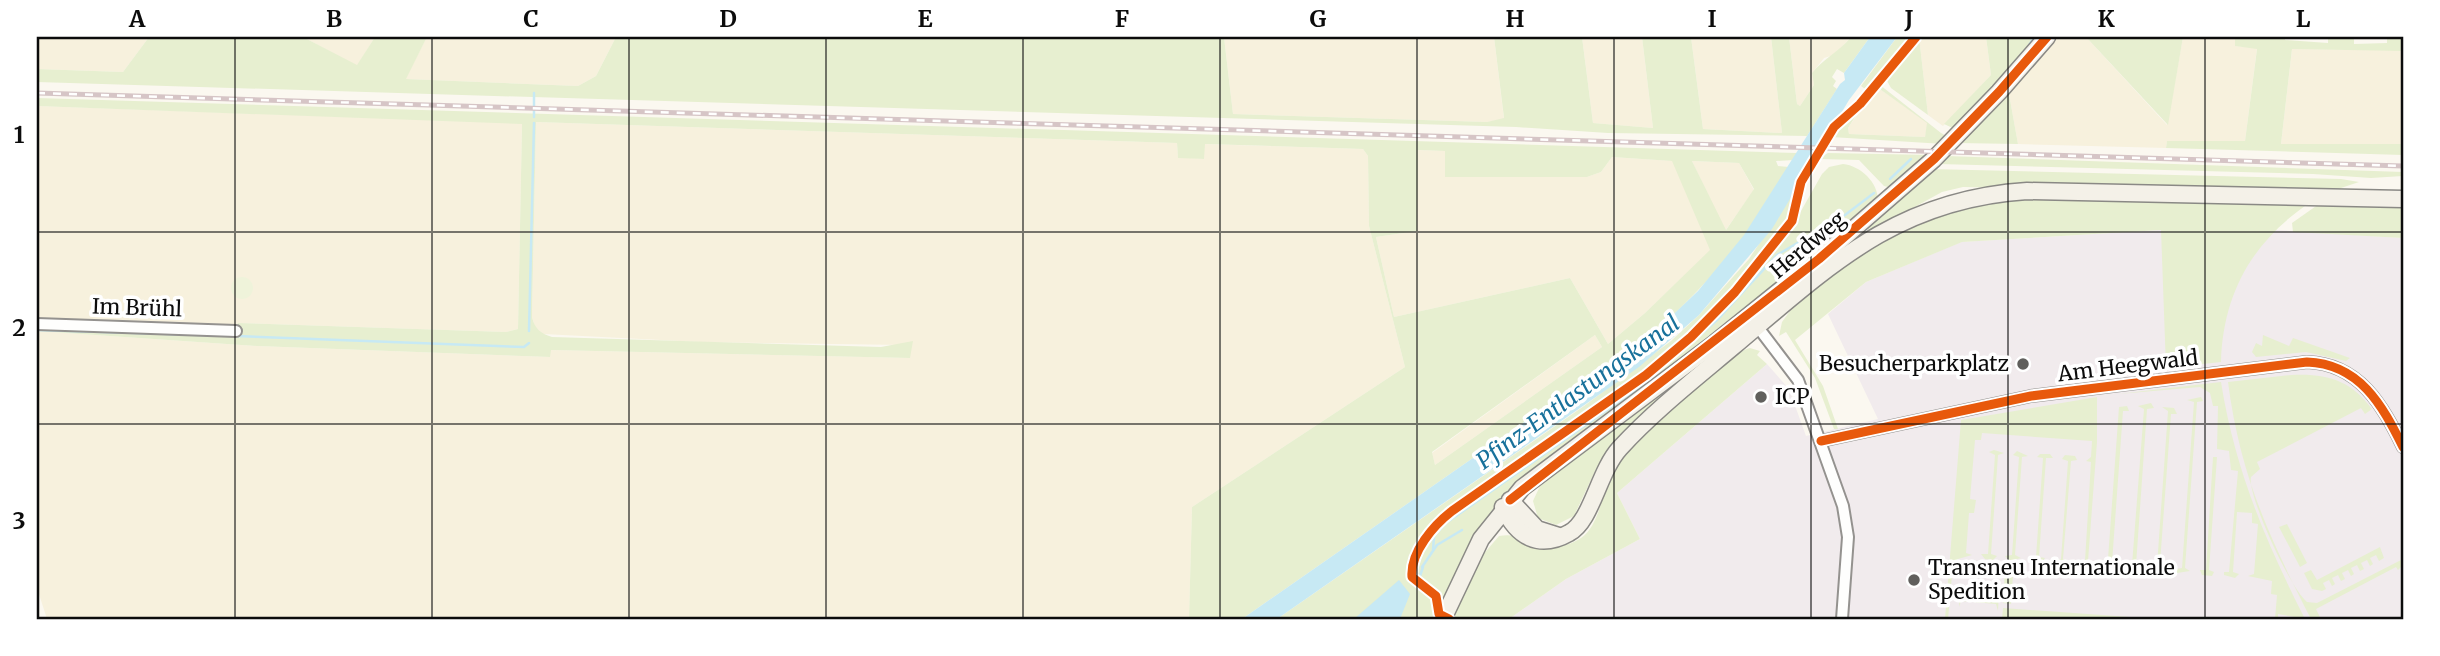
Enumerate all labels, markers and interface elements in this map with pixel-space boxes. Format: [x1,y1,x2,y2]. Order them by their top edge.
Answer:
text: A [128,4,146,33]
text: B [326,4,342,33]
text: C [523,4,539,33]
text: D [719,4,737,33]
text: E [917,4,933,33]
text: F [1115,4,1129,33]
text: G [1310,4,1327,33]
text: H [1506,4,1525,33]
text: I [1707,4,1717,33]
text: J [1903,4,1914,33]
text: K [2097,4,2115,33]
text: L [2296,4,2311,33]
text: 1 [14,120,25,149]
street label: Herdweg [1764,205,1851,284]
street label: Im Brühl [92,292,183,323]
water label: Pfinz-Entlastungskanal [1470,308,1685,475]
text: 2 [12,313,26,342]
street label: Am Heegwald [2055,343,2200,388]
place label: Besucherparkplatz [1819,350,2009,377]
marker: Besucherparkplatz [2015,356,2031,372]
place label: ICP [1775,383,1809,410]
marker: ICP [1753,389,1769,405]
text: 3 [12,506,26,535]
place label: Transneu Internationale Spedition [1928,554,2175,605]
marker: Transneu Internationale Spedition [1906,572,1922,588]

